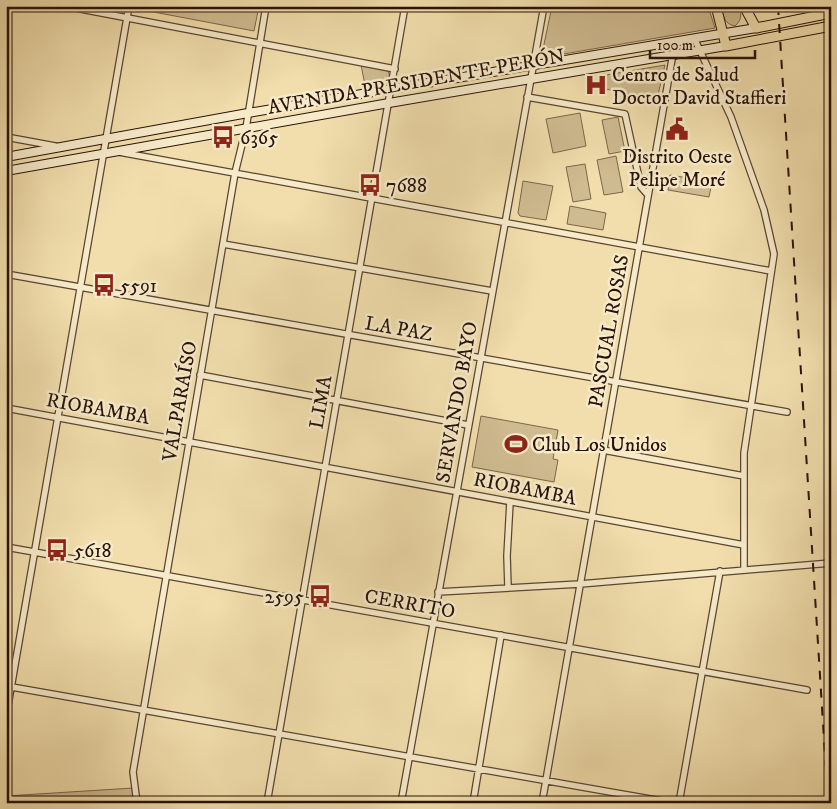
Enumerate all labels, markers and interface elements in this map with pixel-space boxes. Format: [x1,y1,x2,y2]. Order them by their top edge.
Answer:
scale bar [650,28,754,60]
text: 100 m [657,36,693,55]
street label: AVENIDA PRESIDENTE PERÓN [266,43,567,121]
place label: Centro de Salud Doctor David Staffieri [612,63,786,111]
hospital icon: Centro de Salud Doctor David Staffieri [583,72,609,98]
public building icon: Distrito Oeste Pelipe Moré [664,116,690,142]
bus stop icon: 6365 [210,124,236,150]
place label: 6365 [240,126,278,151]
place label: Distrito Oeste Pelipe Moré [622,145,732,193]
bus stop icon: 7688 [357,172,383,198]
place label: 7688 [386,174,427,199]
street label: PASCUAL ROSAS [584,253,635,410]
bus stop icon: 5591 [91,272,117,298]
place label: 5591 [120,274,157,299]
street label: LA PAZ [363,311,435,348]
street label: SERVANDO BAYO [431,320,484,485]
street label: VALPARAÍSO [156,339,203,464]
street label: LIMA [305,373,338,431]
street label: RIOBAMBA [44,388,152,431]
sports icon: Club Los Unidos [503,431,529,457]
place label: Club Los Unidos [532,433,667,458]
street label: RIOBAMBA [471,467,579,512]
bus stop icon: 5618 [44,537,70,563]
place label: 5618 [74,539,112,564]
bus stop icon: 2595 [307,583,333,609]
street label: CERRITO [362,584,457,625]
place label: 2595 [264,585,304,610]

